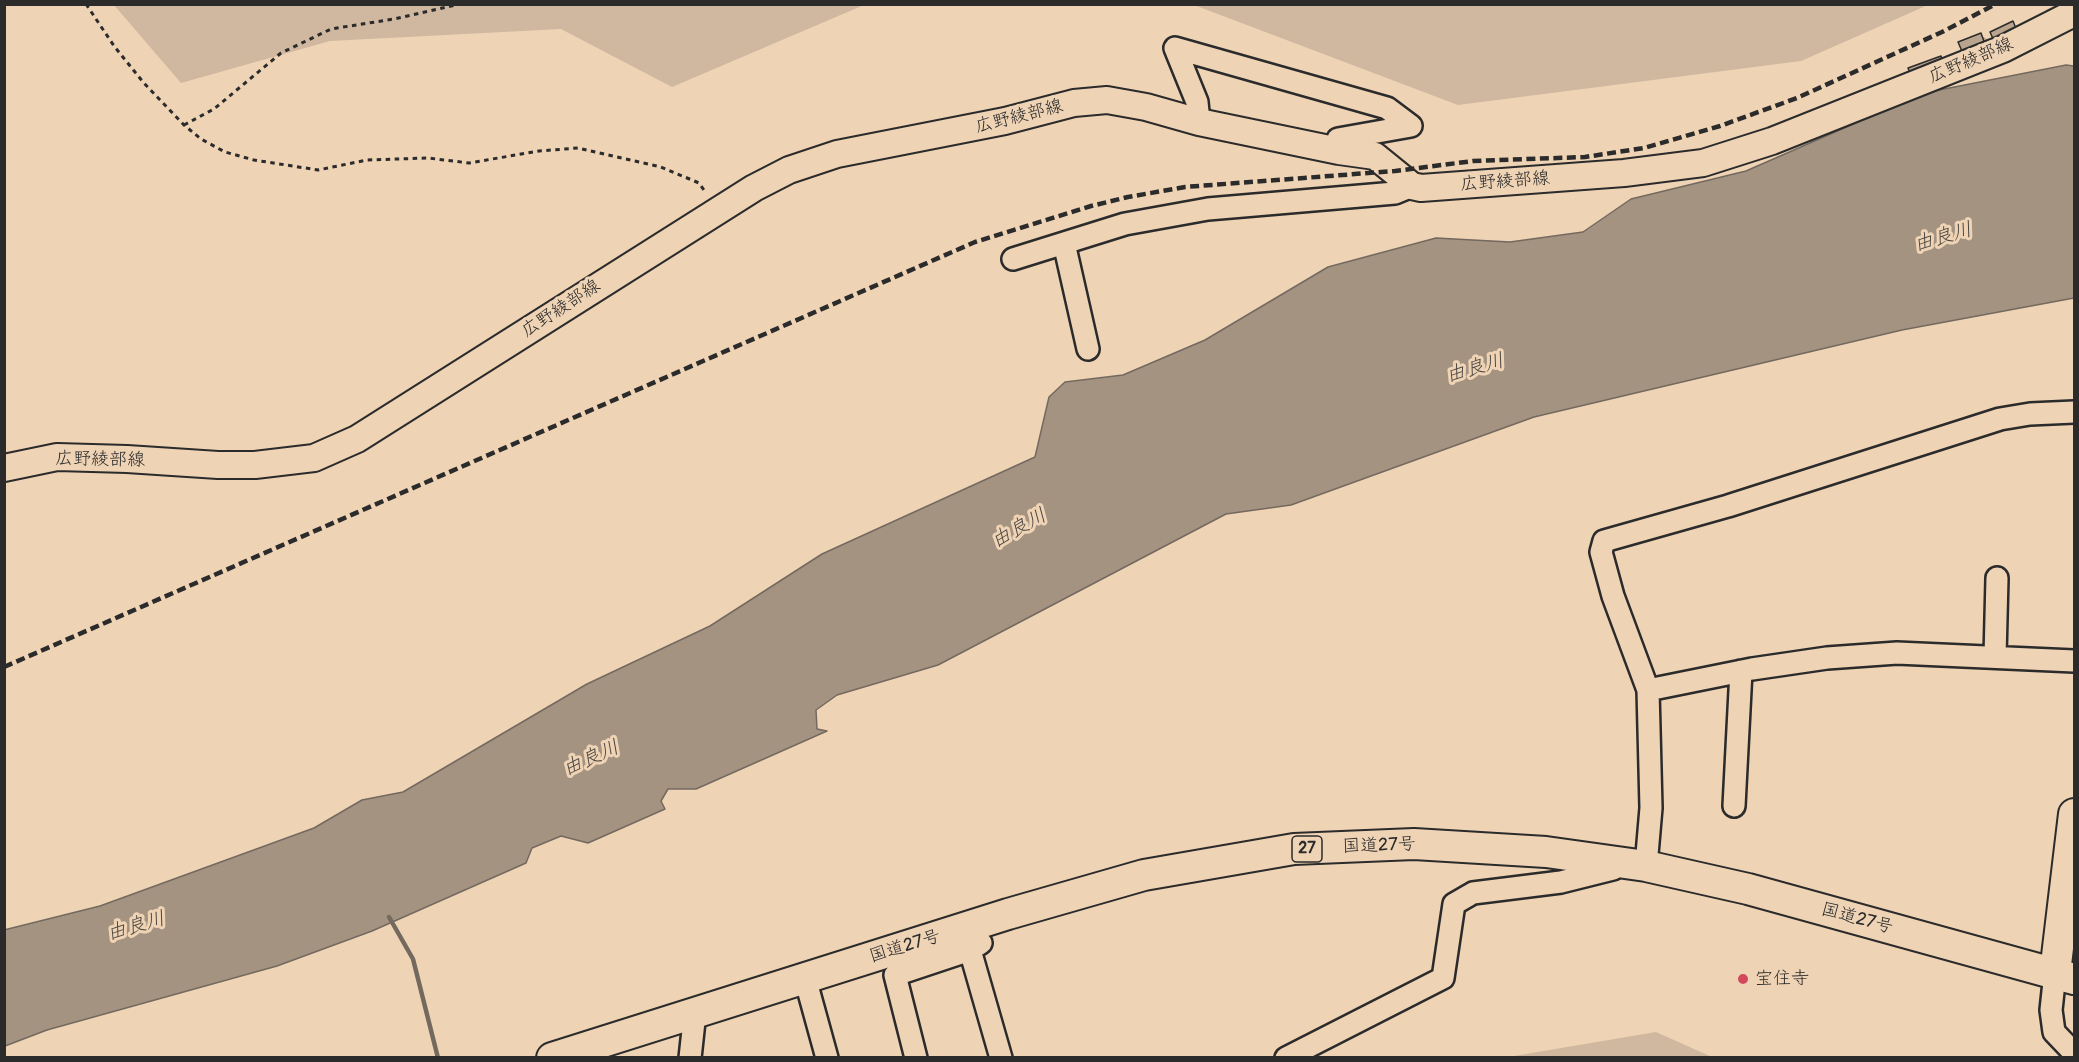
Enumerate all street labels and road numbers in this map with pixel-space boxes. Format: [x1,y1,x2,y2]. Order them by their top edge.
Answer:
street label: 広野綾部線 [1925,33,2017,89]
street label: 広野綾部線 [973,96,1065,138]
street label: 広野綾部線 [1459,168,1551,196]
street label: 広野綾部線 [517,275,605,343]
street label: 広野綾部線 [55,448,145,472]
street label: 国道27号 [1342,834,1416,858]
road number: 27 [1292,836,1322,862]
street label: 国道27号 [1819,899,1895,939]
street label: 国道27号 [867,926,943,968]

